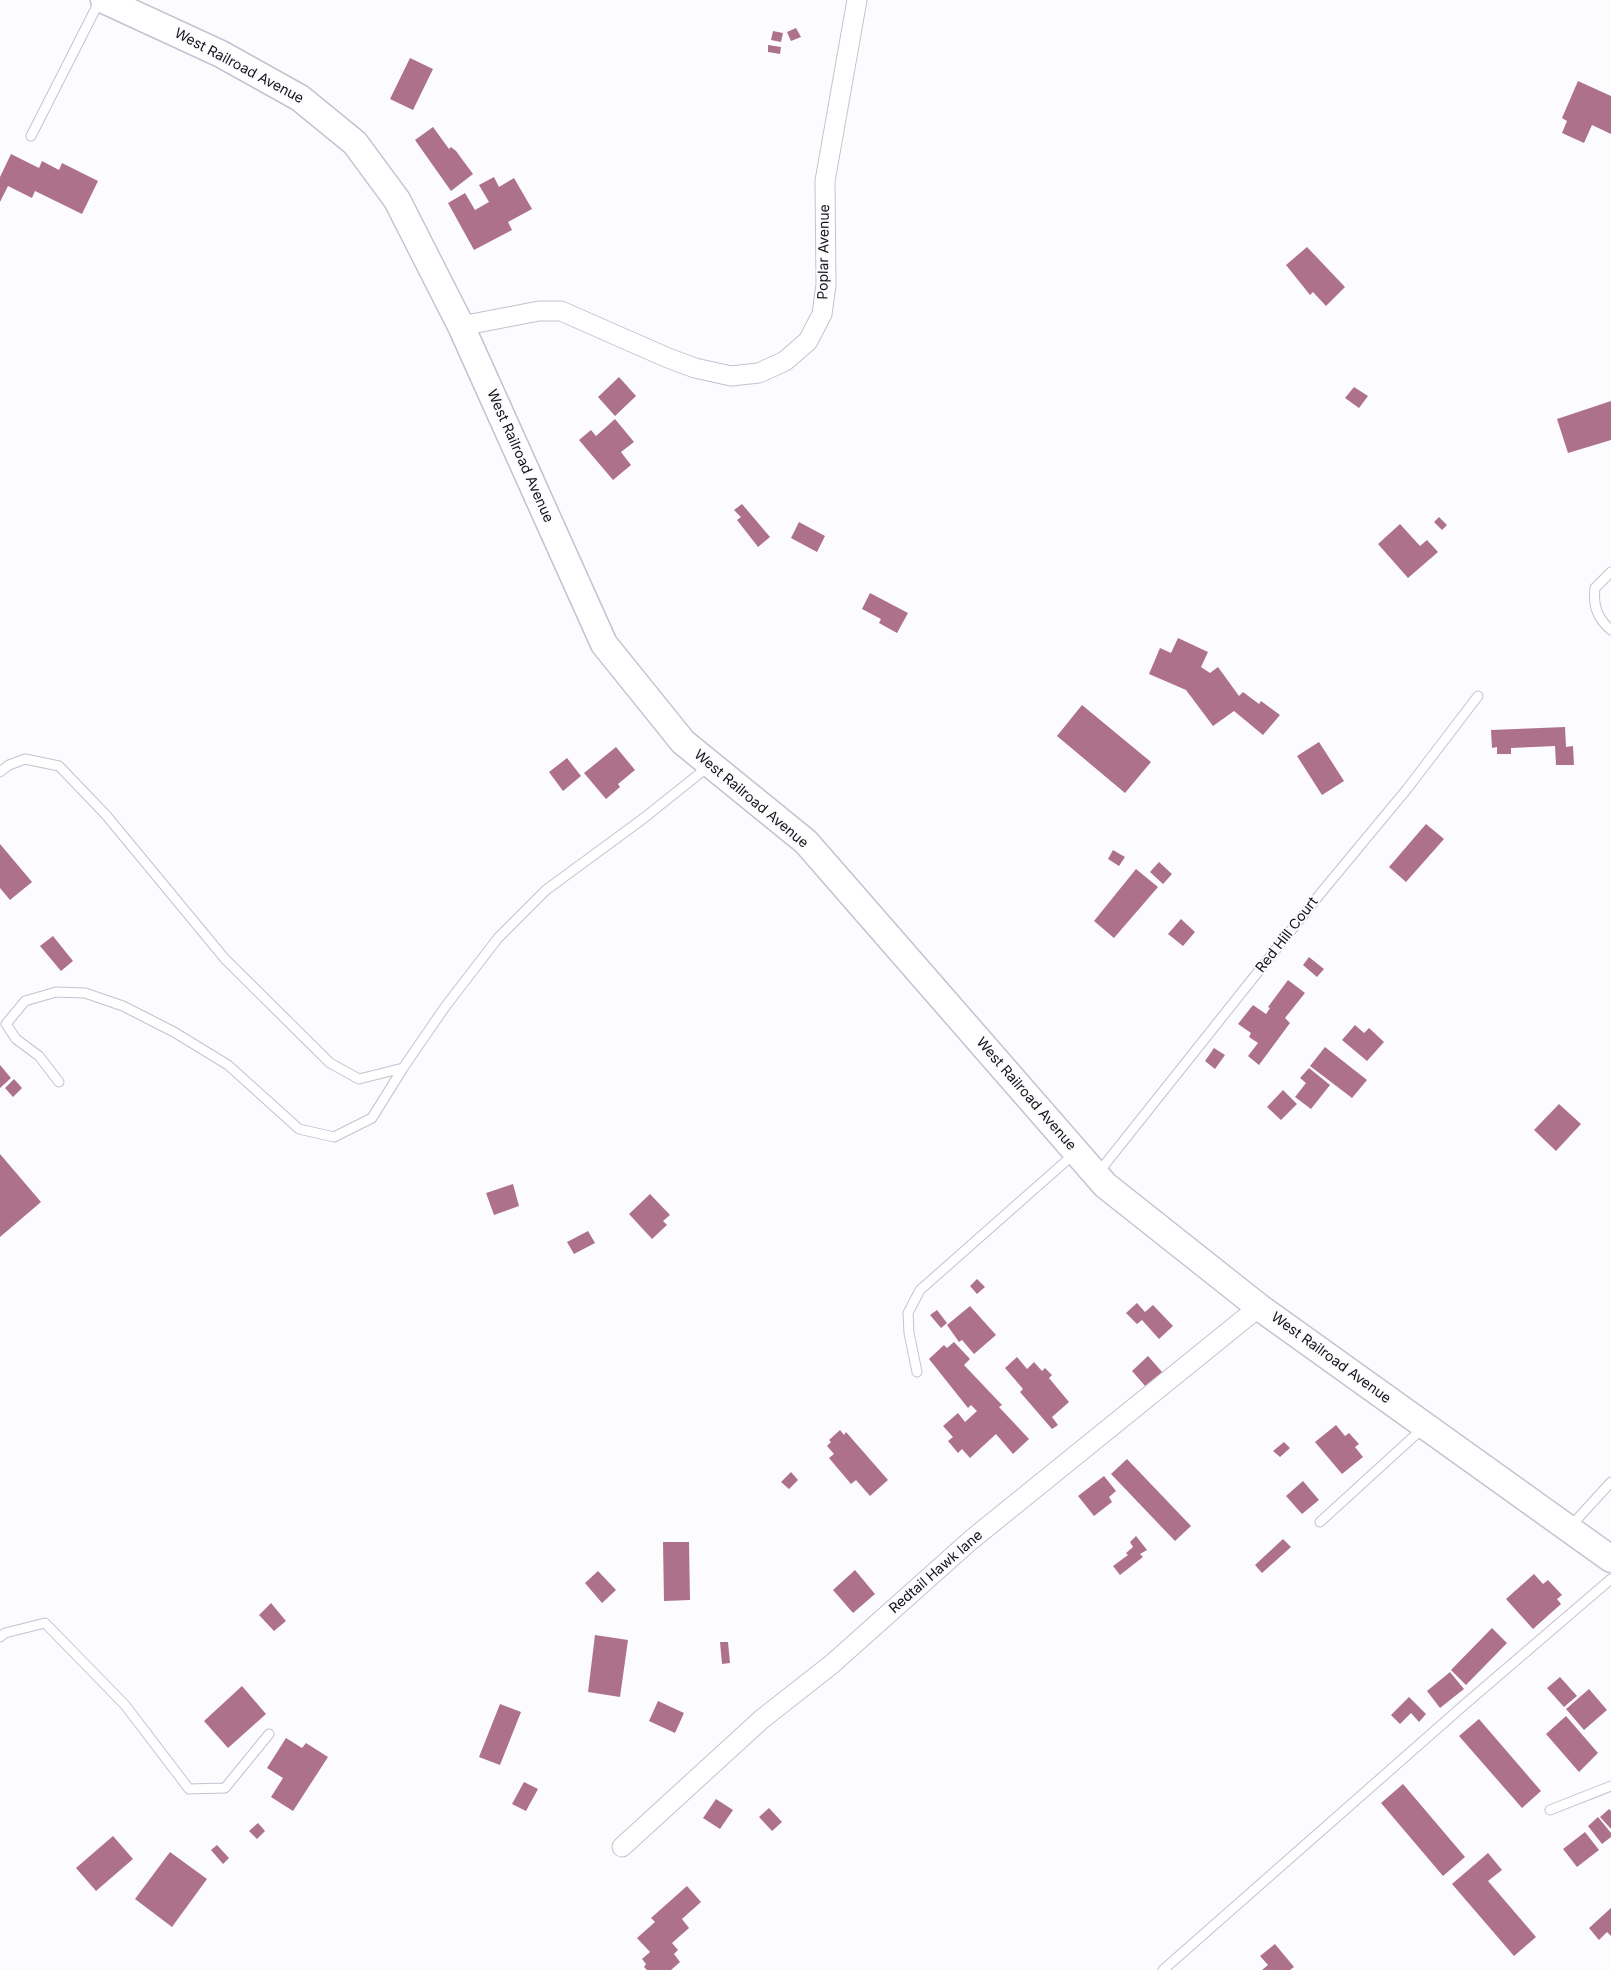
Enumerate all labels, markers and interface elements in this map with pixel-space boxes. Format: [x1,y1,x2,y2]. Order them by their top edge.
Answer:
street label: West Railroad Avenue [172,25,306,107]
street label: Poplar Avenue [815,204,833,300]
street label: West Railroad Avenue [483,387,557,525]
street label: West Railroad Avenue [691,746,811,852]
street label: Red Hill Court [1252,894,1322,976]
street label: West Railroad Avenue [972,1034,1080,1154]
street label: West Railroad Avenue [1268,1309,1394,1407]
street label: Redtail Hawk lane [886,1527,986,1617]

